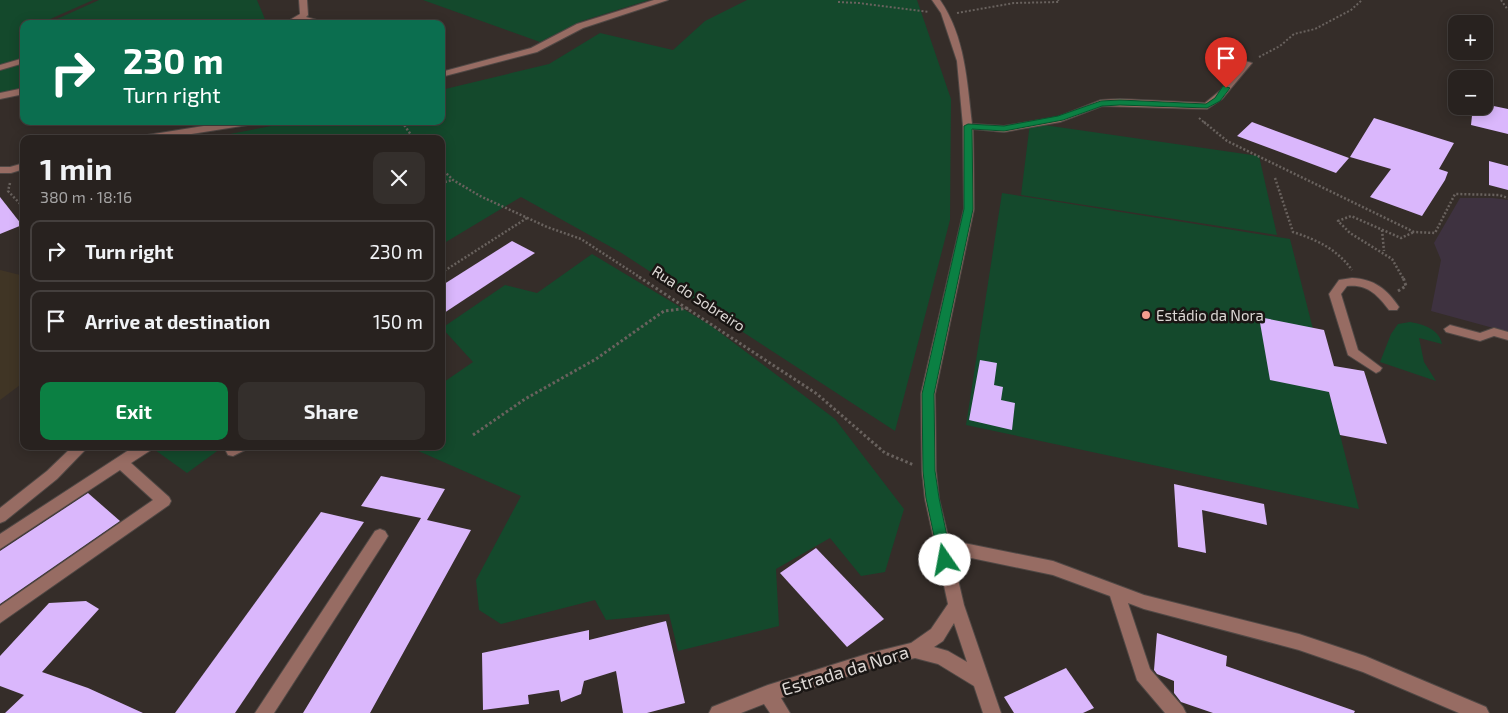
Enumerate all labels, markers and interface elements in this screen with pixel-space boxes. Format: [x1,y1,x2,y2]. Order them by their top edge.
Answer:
map controls [1448,15,1493,115]
button: + [1448,15,1493,60]
pin [1205,37,1247,88]
text: 230 m [123,39,224,81]
icon: right [40,40,105,105]
icon: arrive [1212,44,1240,72]
button: − [1448,70,1493,115]
text: Turn right [123,81,221,107]
text: 1 min [40,150,112,186]
button: close [373,152,425,204]
text: 380 m · 18:16 [40,187,132,206]
icon: right [42,237,70,265]
text: Turn right [85,240,173,263]
text: 230 m [369,240,423,263]
street label: Rua do Sobreiro [649,261,749,335]
place label: Estádio da Nora [1156,306,1264,324]
icon: arrive [42,307,70,335]
marker: Estádio da Nora [1140,309,1152,321]
text: Arrive at destination [85,310,270,333]
text: 150 m [373,310,423,333]
button: Exit [40,382,228,440]
button: Share [238,382,425,440]
position arrow [918,533,970,585]
street label: Estrada da Nora [779,640,911,700]

